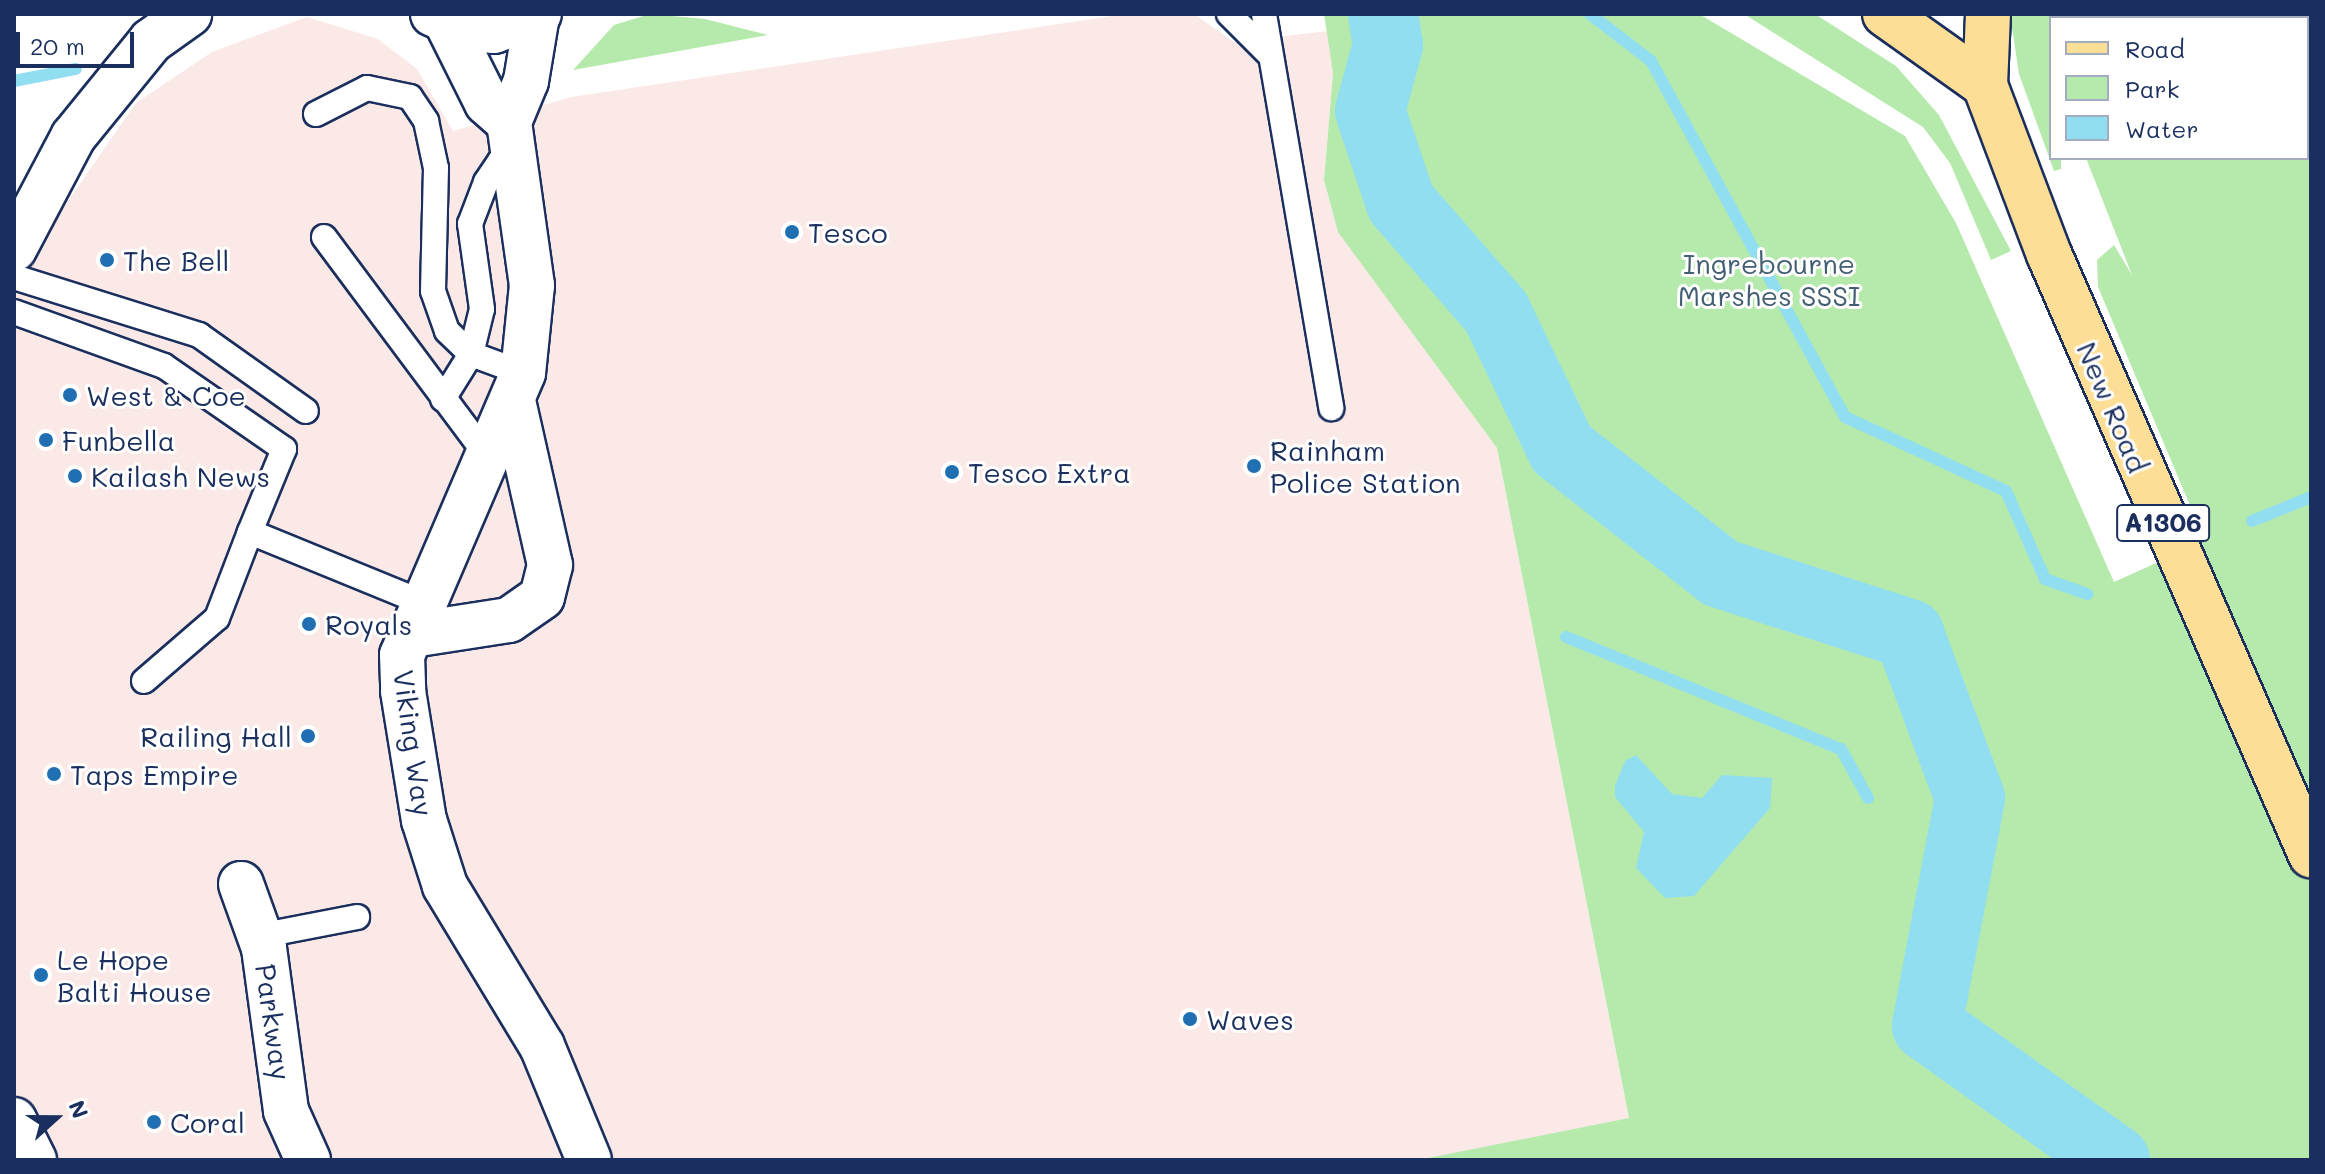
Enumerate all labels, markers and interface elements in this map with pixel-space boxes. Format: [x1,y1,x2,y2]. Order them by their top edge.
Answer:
scale bar [20,16,138,66]
legend [2049,16,2309,160]
text: 20 m [30,30,85,61]
text: Road [2125,33,2185,64]
text: Park [2125,73,2179,104]
text: Water [2125,113,2199,144]
place label: Tesco [808,215,888,249]
marker: Tesco [783,223,801,241]
place label: The Bell [123,243,229,277]
park label: Ingrebourne Marshes SSSI [1678,246,1860,312]
marker: The Bell [98,251,116,269]
street label: New Road [2070,337,2156,477]
place label: West & Coe [86,378,246,412]
marker: West & Coe [61,386,79,404]
place label: Funbella [62,423,175,457]
marker: Funbella [37,431,55,449]
place label: Rainham Police Station [1270,433,1461,499]
place label: Tesco Extra [968,455,1131,489]
marker: Rainham Police Station [1245,457,1263,475]
place label: Kailash News [91,459,270,493]
marker: Tesco Extra [943,463,961,481]
marker: Kailash News [66,467,84,485]
road number: A1306 [2115,501,2211,545]
place label: Royals [325,607,412,641]
marker: Royals [300,615,318,633]
street label: Viking Way [387,668,441,818]
place label: Railing Hall [140,719,292,753]
marker: Railing Hall [299,727,317,745]
place label: Taps Empire [70,757,238,791]
marker: Taps Empire [45,765,63,783]
place label: Le Hope Balti House [57,942,212,1008]
street label: Parkway [249,962,299,1082]
marker: Le Hope Balti House [32,966,50,984]
place label: Waves [1206,1002,1294,1036]
marker: Waves [1181,1010,1199,1028]
north arrow [16,1078,96,1158]
text: N [62,1096,95,1122]
place label: Coral [170,1105,245,1139]
marker: Coral [145,1113,163,1131]

